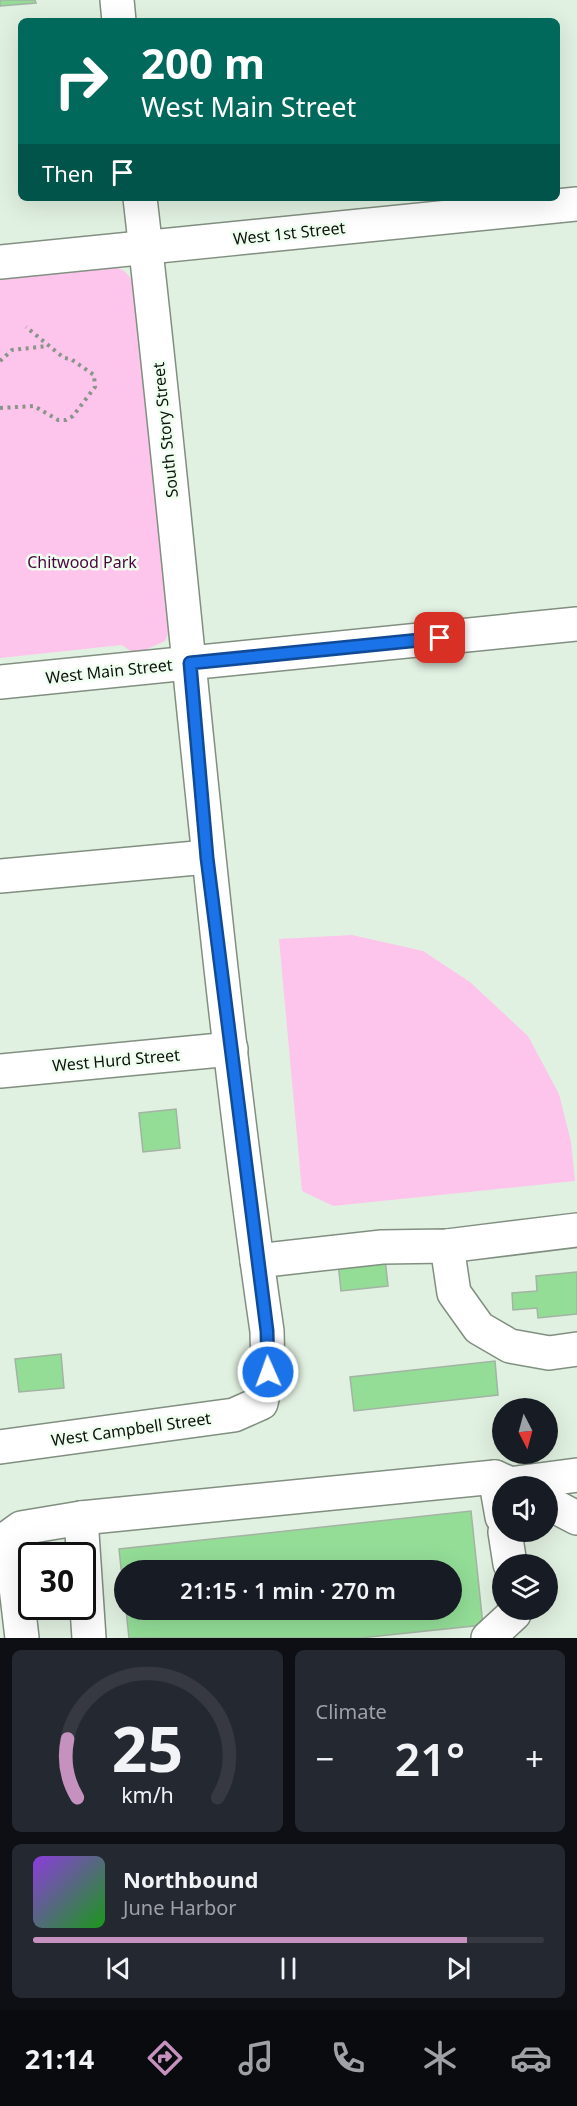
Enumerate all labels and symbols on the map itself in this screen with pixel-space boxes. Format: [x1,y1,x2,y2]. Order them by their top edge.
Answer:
street label: West 1st Street [232,216,346,250]
street label: South Story Street [147,361,183,499]
park label: Chitwood Park [27,551,137,573]
pin [414,612,465,663]
street label: West Main Street [44,653,174,689]
street label: West Hurd Street [51,1043,181,1077]
position arrow [236,1340,300,1404]
north arrow [492,1398,558,1464]
street label: West Campbell Street [50,1407,212,1451]
speed limit sign: 30 [18,1542,96,1620]

